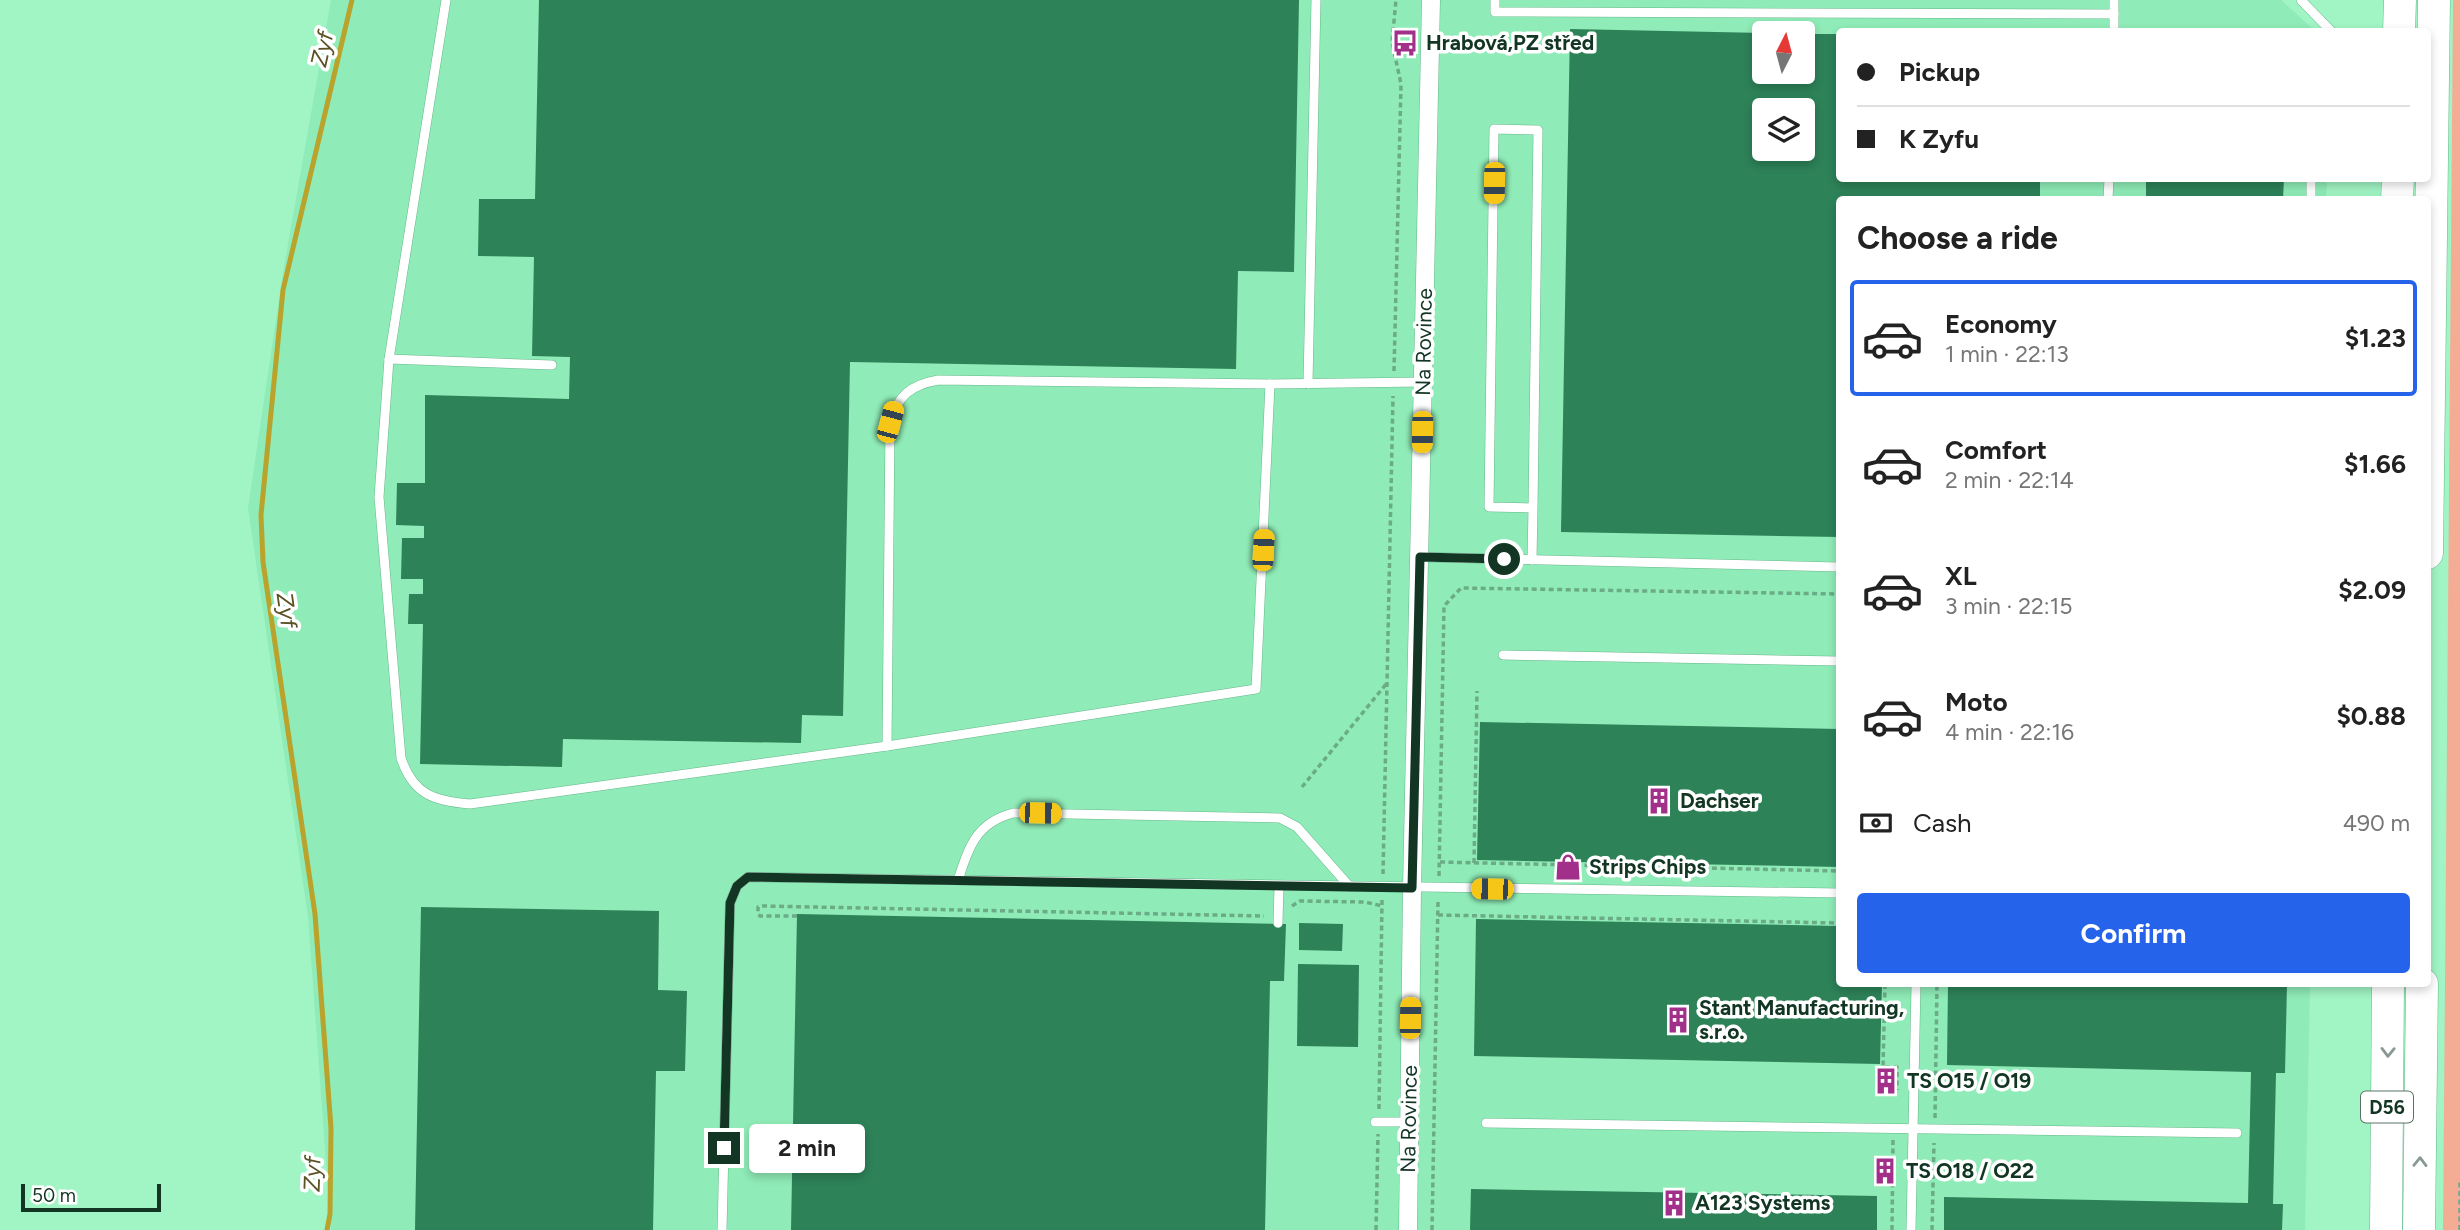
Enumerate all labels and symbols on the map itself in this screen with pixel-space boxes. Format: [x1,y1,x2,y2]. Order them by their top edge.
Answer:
north arrow [1752,21,1815,84]
water label: Zyf [304,26,340,69]
bus stop icon: Hrabová,PZ střed [1390,28,1420,58]
place label: Hrabová,PZ střed [1426,30,1594,55]
car [1484,162,1505,204]
street label: Na Rovince [1410,288,1437,396]
car [875,399,906,445]
car [1412,411,1433,453]
car [1252,528,1275,572]
route start [1488,543,1520,575]
water label: Zyf [271,591,304,632]
building icon: Dachser [1644,786,1674,816]
place label: Dachser [1680,788,1759,813]
car [1019,802,1062,824]
shop icon: Strips Chips [1553,852,1583,882]
place label: Strips Chips [1589,854,1706,879]
car [1471,878,1514,900]
place label: Stant Manufacturing, s.r.o. [1699,995,1904,1044]
car [1400,997,1421,1039]
building icon: Stant Manufacturing, s.r.o. [1663,1005,1693,1035]
one-way arrow [2380,1046,2395,1057]
street label: Na Rovince [1395,1065,1422,1173]
building icon: TS O15 / O19 [1871,1066,1901,1096]
place label: TS O15 / O19 [1907,1068,2031,1093]
road number: D56 [2361,1092,2413,1122]
callout: 2 min [748,1124,864,1172]
route end [708,1132,740,1164]
water label: Zyf [297,1153,327,1192]
building icon: TS O18 / O22 [1870,1156,1900,1186]
one-way arrow [2412,1156,2428,1167]
place label: TS O18 / O22 [1906,1158,2034,1183]
scale bar [21,1181,161,1213]
building icon: A123 Systems [1659,1188,1689,1218]
place label: A123 Systems [1695,1190,1831,1215]

